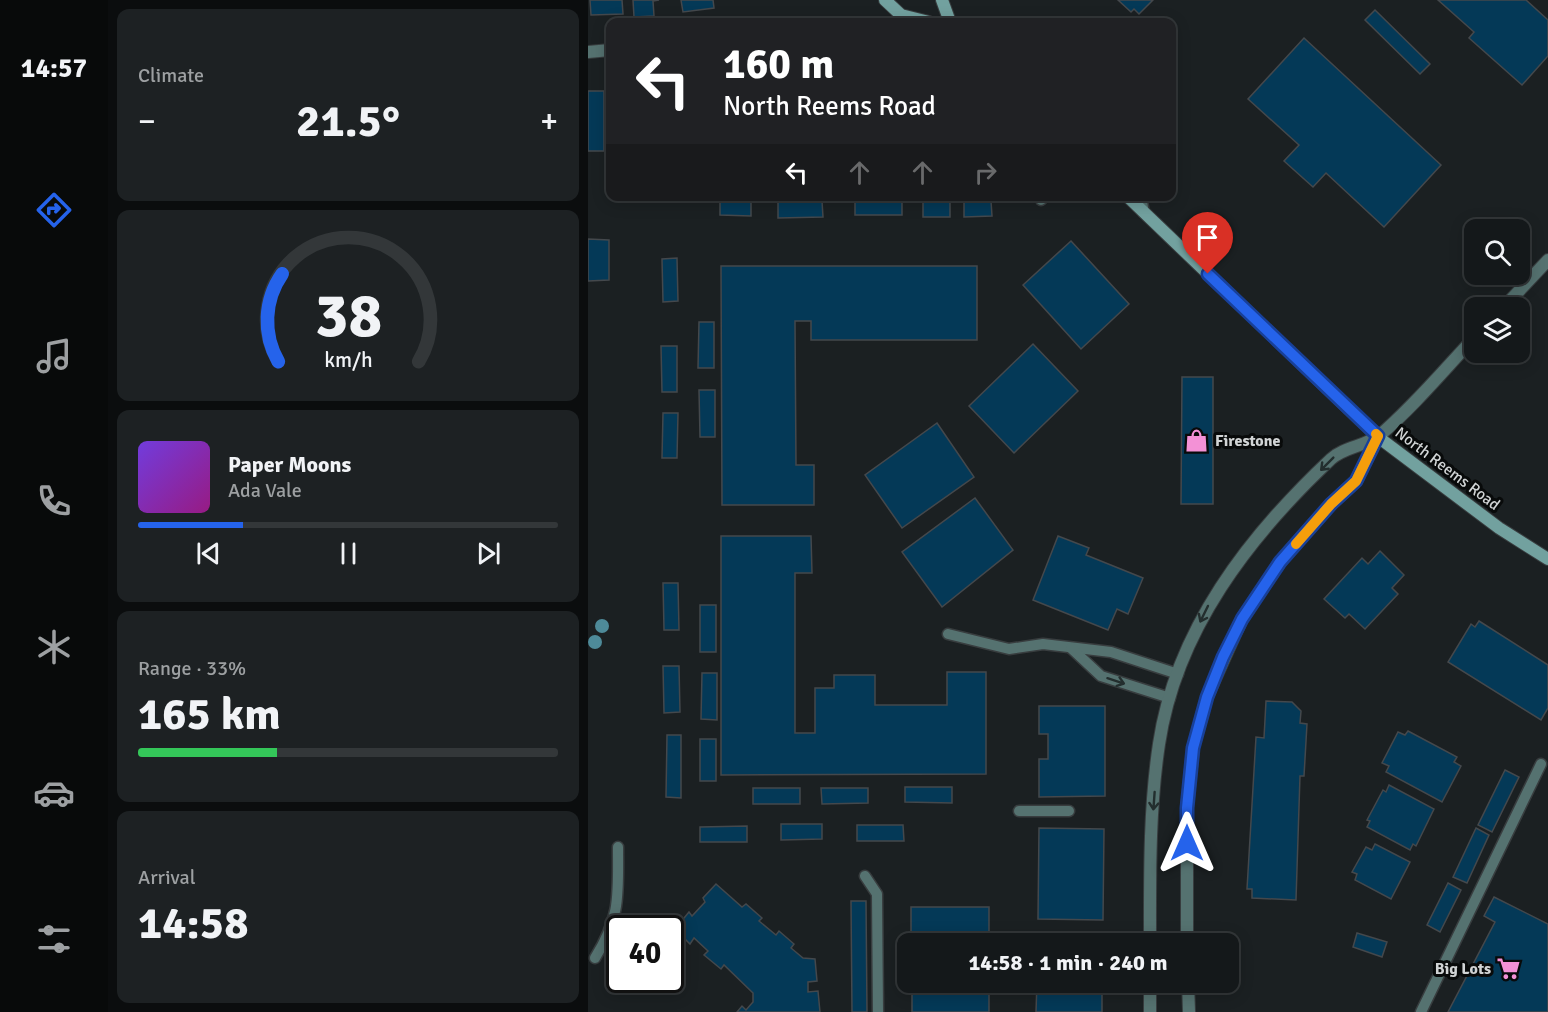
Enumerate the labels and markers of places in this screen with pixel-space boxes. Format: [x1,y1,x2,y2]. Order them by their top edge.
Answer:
pin [1182,212,1233,274]
shop icon: Firestone [1184,427,1210,453]
place label: Firestone [1215,431,1280,451]
supermarket icon: Big Lots [1496,955,1522,981]
place label: Big Lots [1435,959,1491,979]

